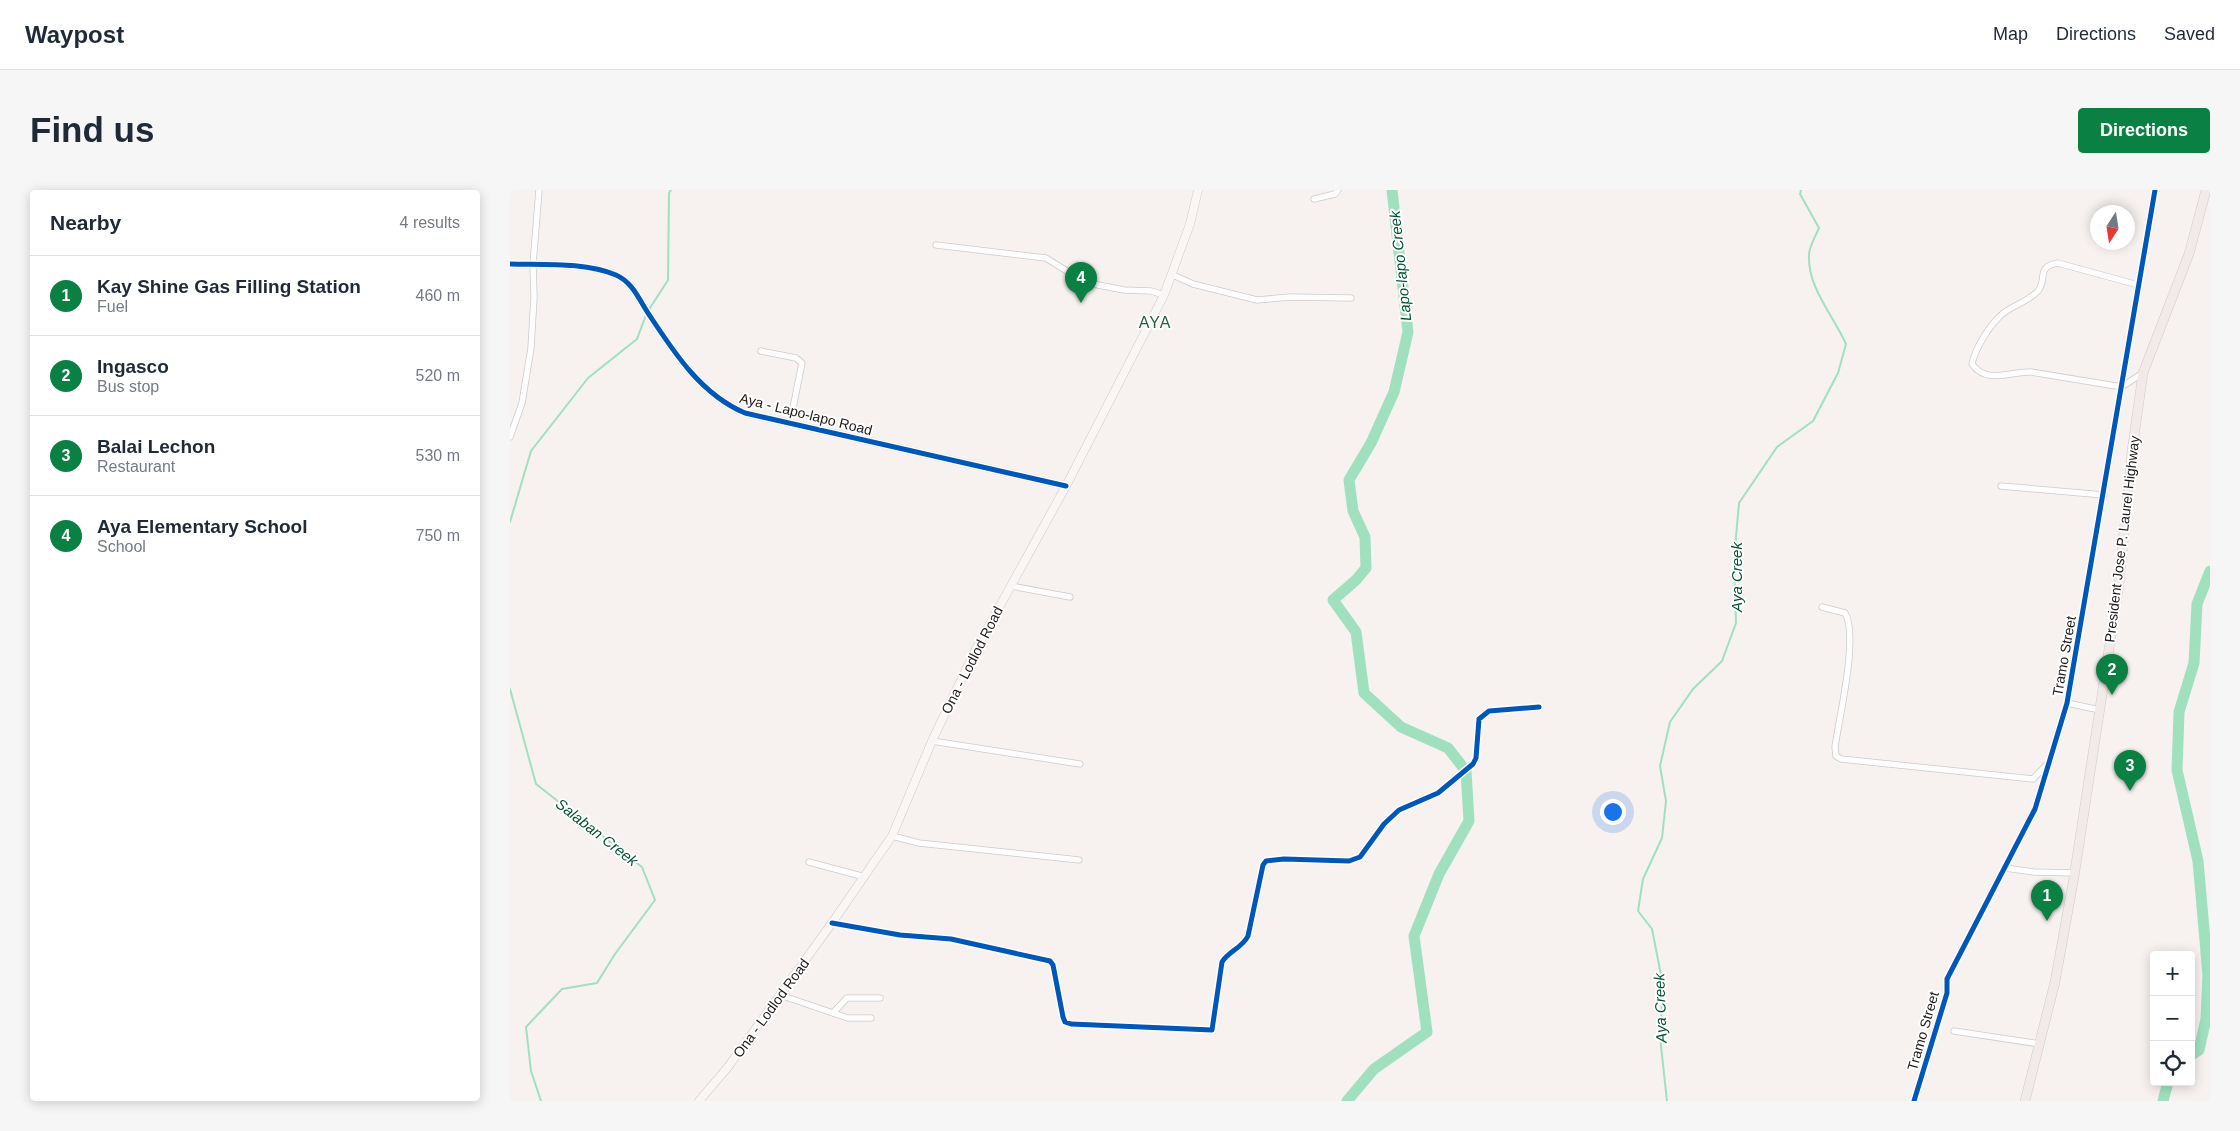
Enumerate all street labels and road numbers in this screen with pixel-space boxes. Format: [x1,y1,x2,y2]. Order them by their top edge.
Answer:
street label: Aya - Lapo-lapo Road [738,390,874,438]
street label: President Jose P. Laurel Highway [2101,435,2143,643]
street label: Ona - Lodlod Road [938,604,1006,716]
street label: Tramo Street [2049,615,2079,697]
street label: Ona - Lodlod Road [730,955,812,1061]
street label: Tramo Street [1904,990,1942,1072]

